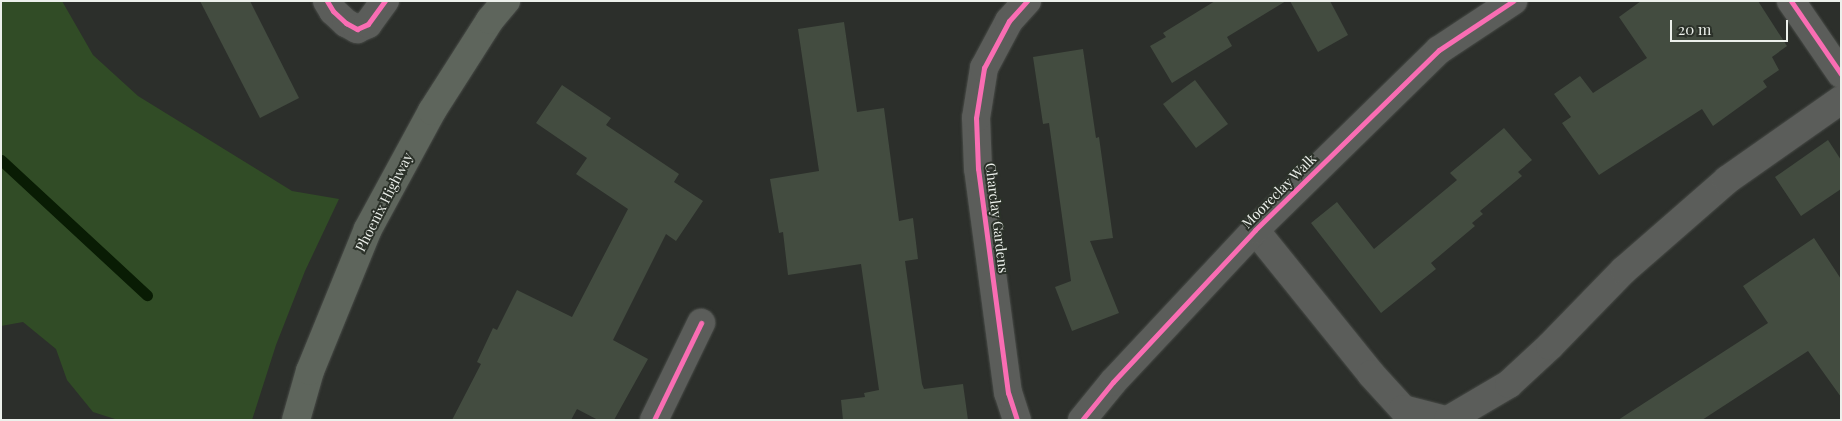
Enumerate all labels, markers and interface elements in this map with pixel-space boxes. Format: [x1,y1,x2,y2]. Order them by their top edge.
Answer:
scale bar [1672,10,1790,42]
text: 20 m [1678,19,1711,39]
street label: Phoenix Highway [352,150,416,254]
street label: Mooreclay Walk [1238,150,1320,232]
street label: Charclay Gardens [982,162,1012,274]

